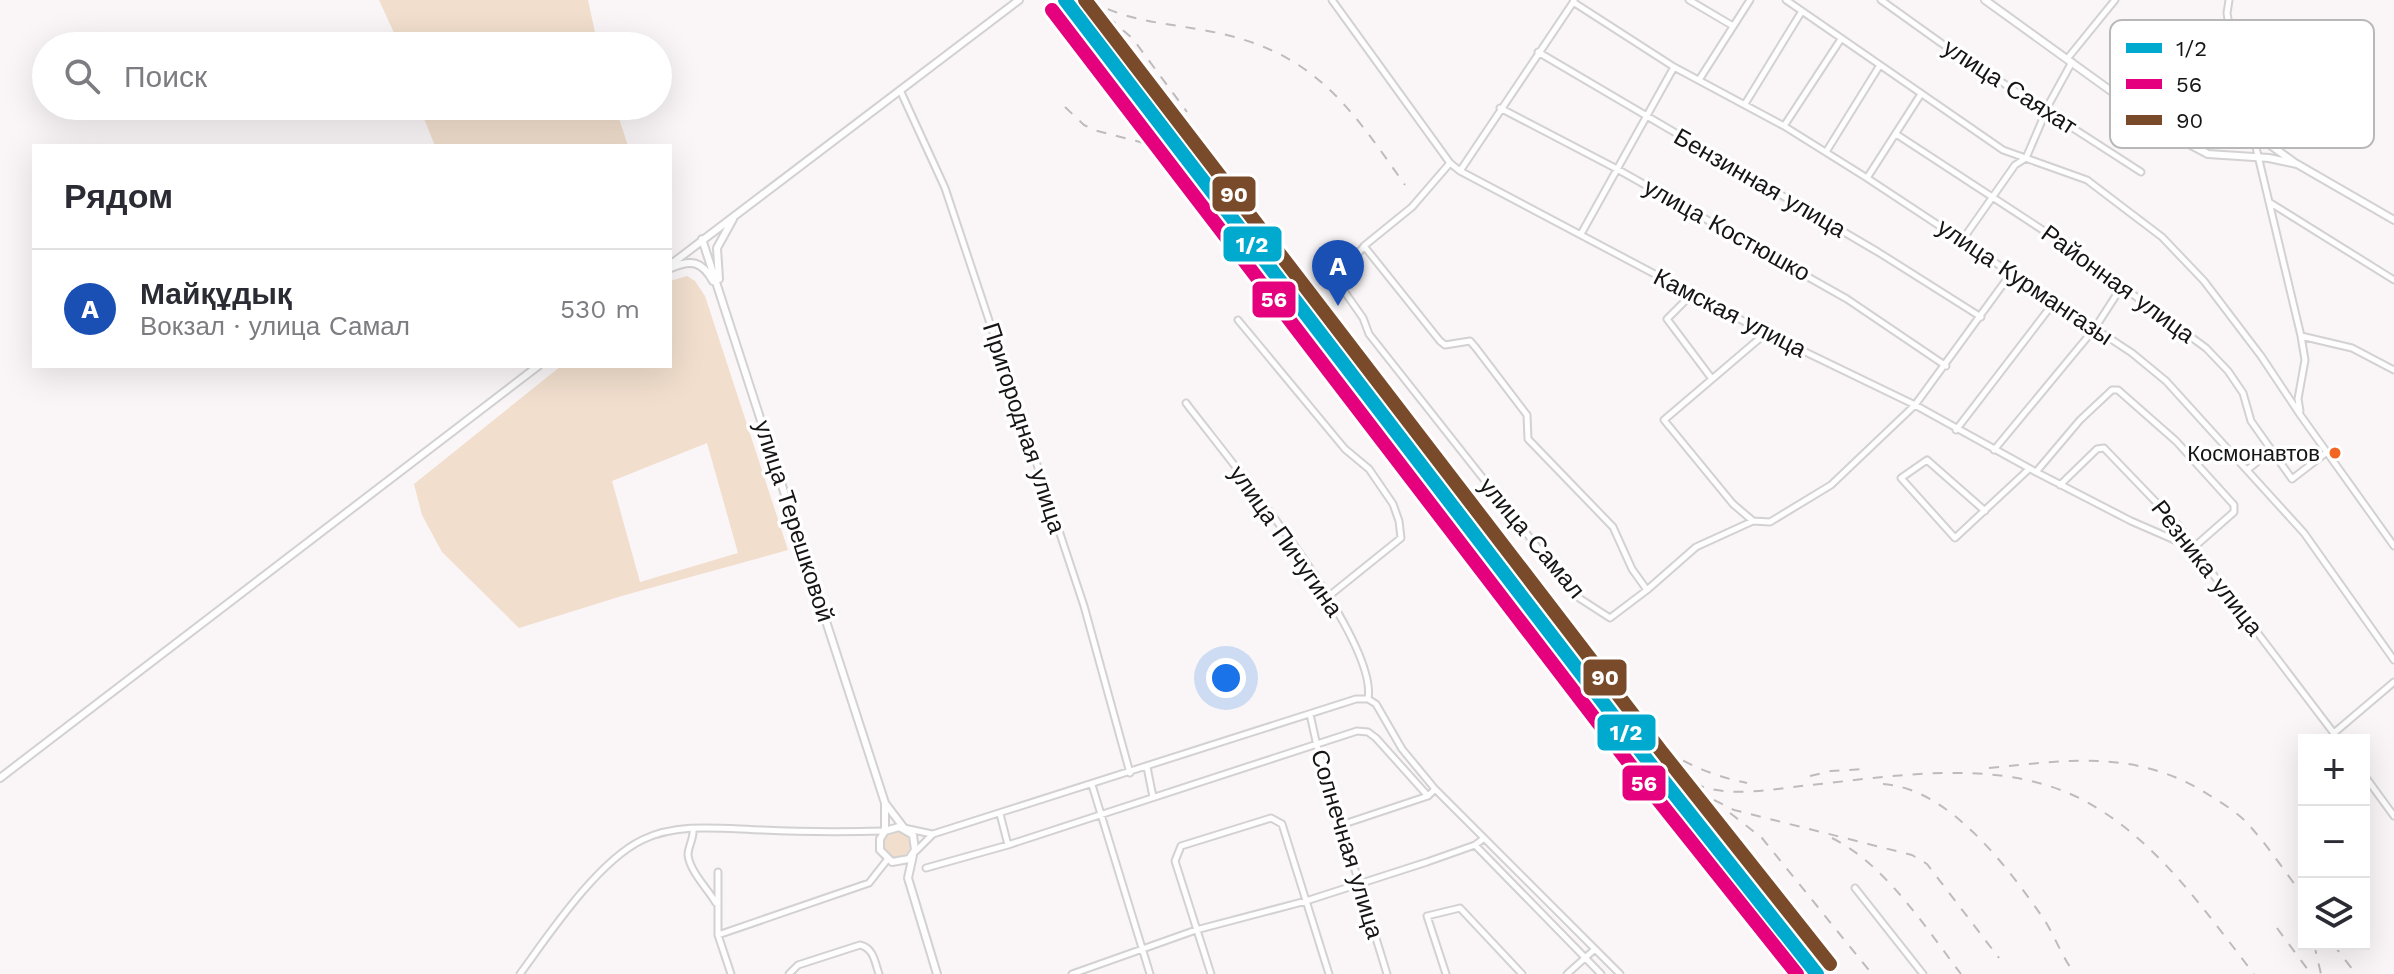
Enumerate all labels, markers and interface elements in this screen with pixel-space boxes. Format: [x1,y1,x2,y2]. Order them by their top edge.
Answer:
legend [2110,20,2374,148]
search box [32,32,672,120]
street label: улица Саяхат [1938,33,2082,141]
text: 1/2 [2176,36,2207,61]
icon: search [60,54,104,98]
text: Поиск [124,59,207,94]
text: 56 [2176,72,2202,97]
text: 90 [2176,108,2203,133]
street label: Бензинная улица [1669,122,1851,244]
street label: улица Костюшко [1639,173,1815,287]
line badge: 90 [1211,175,1257,213]
text: Рядом [64,176,173,216]
text: 90 [1220,182,1248,207]
street label: улица Курмангазы [1932,213,2118,351]
street label: Районная улица [2036,219,2201,349]
line badge: 1/2 [1222,225,1283,263]
text: 1/2 [1236,232,1268,257]
pin: A [1312,240,1364,306]
street label: Камская улица [1649,263,1811,364]
text: Майқұдық [140,276,292,311]
line badge: 56 [1251,280,1297,319]
text: 56 [1261,287,1287,312]
text: A [81,294,99,324]
text: 530 m [560,294,640,324]
text: Вокзал · улица Самал [140,311,410,341]
street label: Пригородная улица [977,319,1071,537]
street label: улица Терешковой [748,417,840,625]
place label: Космонавтов [2187,441,2320,466]
marker: Космонавтов [2327,445,2343,461]
street label: улица Пичугина [1223,460,1349,622]
street label: улица Самал [1473,472,1591,604]
street label: Резника улица [2145,495,2269,642]
your location [1206,658,1246,698]
line badge: 90 [1582,658,1628,697]
text: 90 [1591,665,1619,690]
line badge: 1/2 [1596,713,1657,752]
text: 1/2 [1610,720,1642,745]
map controls [2298,734,2370,950]
button: + [2298,734,2370,806]
street label: Солнечная улица [1305,746,1389,943]
line badge: 56 [1621,764,1667,802]
text: 56 [1631,771,1657,796]
button: − [2298,806,2370,878]
button: layers [2298,878,2370,950]

